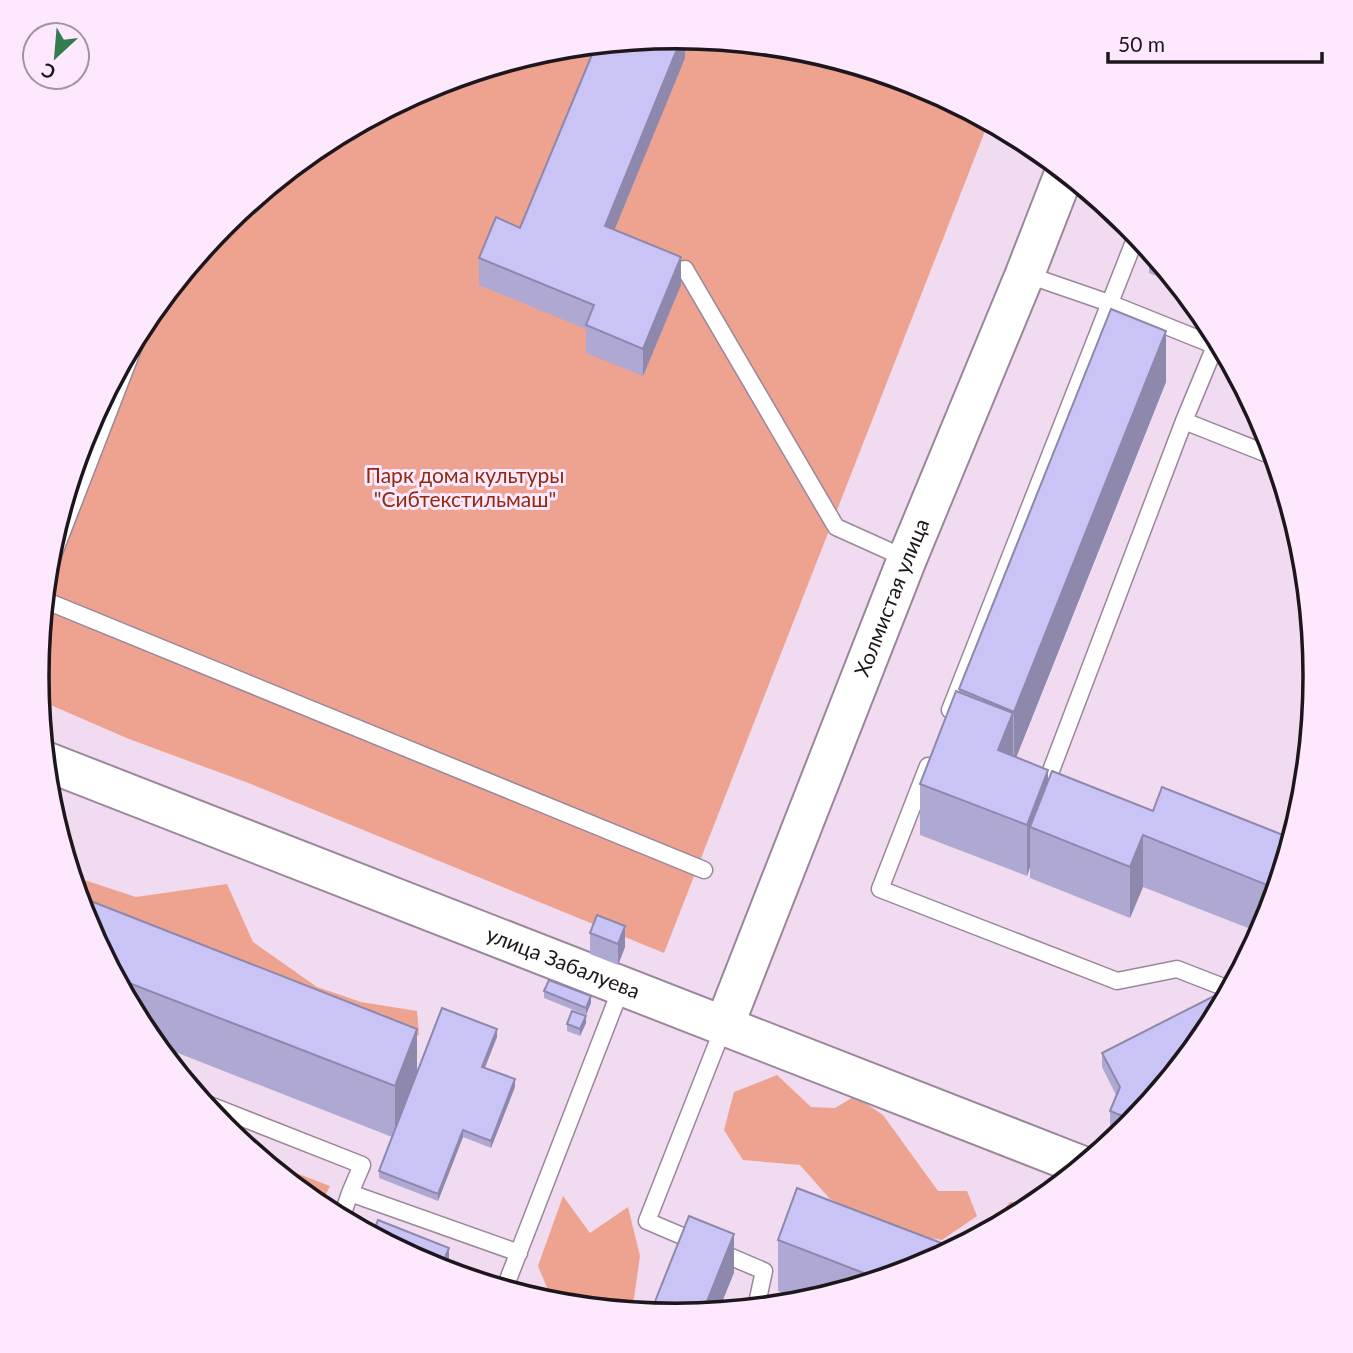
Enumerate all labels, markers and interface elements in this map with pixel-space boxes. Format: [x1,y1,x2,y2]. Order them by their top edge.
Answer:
north arrow [21,21,91,91]
scale bar [1108,21,1322,65]
text: 50 m [1118,31,1165,56]
text: С [37,58,59,85]
park label: Парк дома культуры "Сибтекстильмаш" [366,462,564,511]
street label: Холмистая улица [848,515,933,680]
street label: улица Забалуева [483,920,644,1003]

